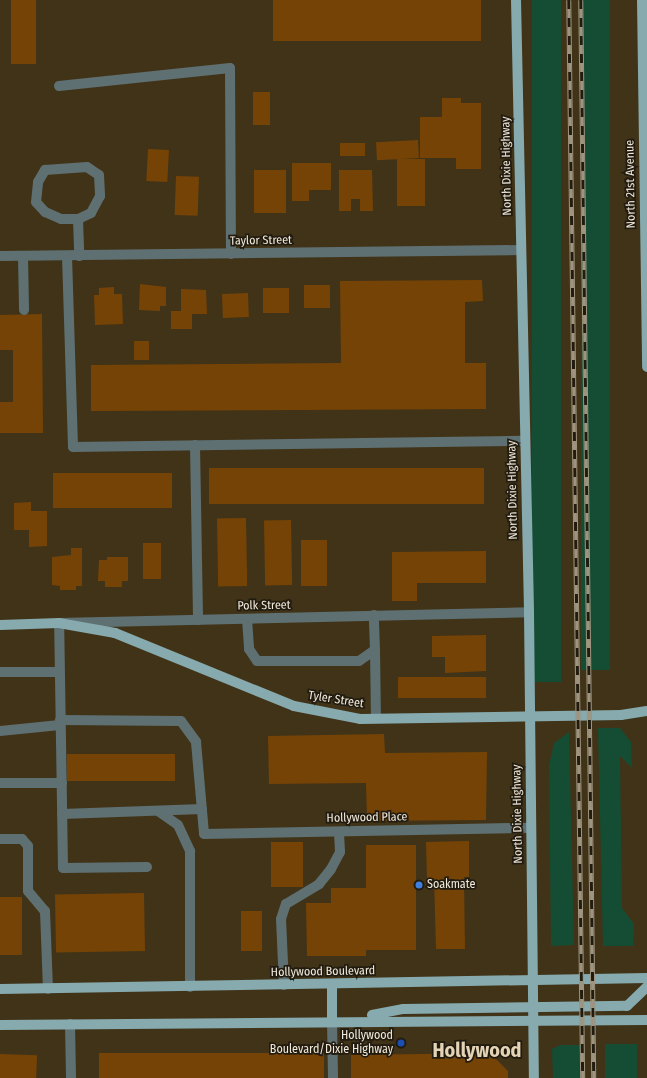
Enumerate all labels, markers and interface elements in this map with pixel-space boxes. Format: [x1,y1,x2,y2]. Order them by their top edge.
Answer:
street label: North Dixie Highway [499,116,515,216]
street label: North 21st Avenue [623,140,639,228]
street label: Taylor Street [230,233,292,249]
street label: North Dixie Highway [505,440,521,540]
street label: Polk Street [237,598,291,614]
street label: Tyler Street [307,689,365,711]
street label: North Dixie Highway [510,764,526,864]
street label: Hollywood Place [326,810,408,826]
place label: Soakmate [427,878,475,892]
marker: Soakmate [414,880,424,890]
street label: Hollywood Boulevard [271,964,375,980]
place label: Hollywood Boulevard/Dixie Highway [270,1029,393,1057]
marker: Hollywood Boulevard/Dixie Highway [396,1038,406,1048]
district label: Hollywood [433,1038,521,1062]

